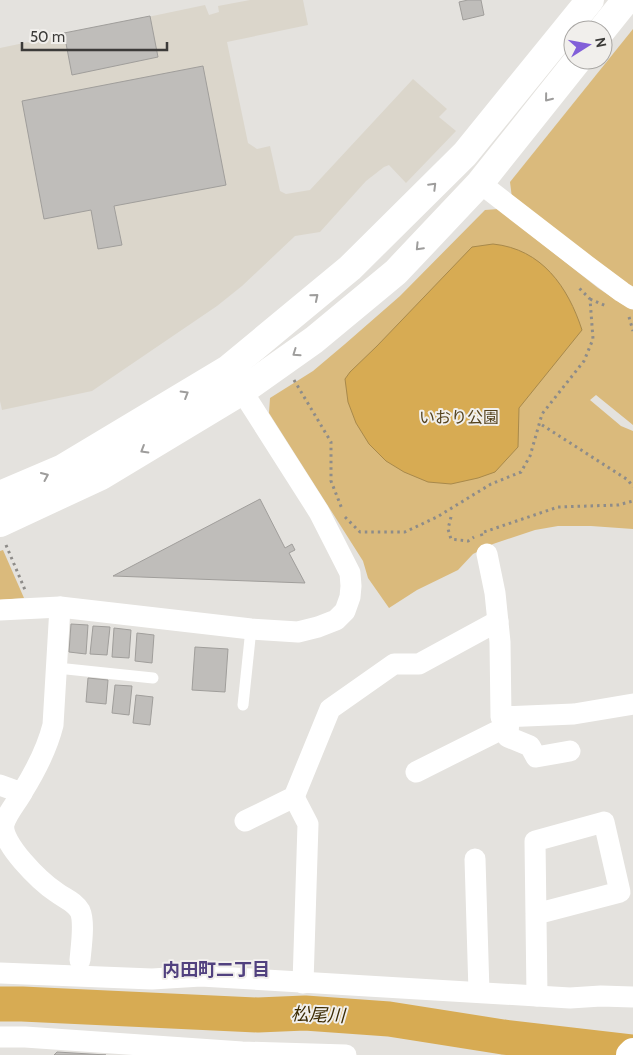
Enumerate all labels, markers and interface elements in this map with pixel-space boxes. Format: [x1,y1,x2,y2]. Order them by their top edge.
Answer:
scale bar [22,20,168,52]
north arrow [563,20,613,70]
text: 50 m [30,28,65,46]
text: N [591,36,611,49]
one-way arrow [545,92,553,101]
one-way arrow [427,183,436,192]
one-way arrow [416,242,425,251]
one-way arrow [309,295,318,303]
one-way arrow [292,347,301,356]
one-way arrow [180,391,189,401]
park label: いおり公園 [419,408,499,427]
one-way arrow [140,443,149,453]
one-way arrow [40,471,49,482]
district label: 内田町二丁目 [162,959,270,981]
water label: 松尾川 [291,1003,347,1027]

